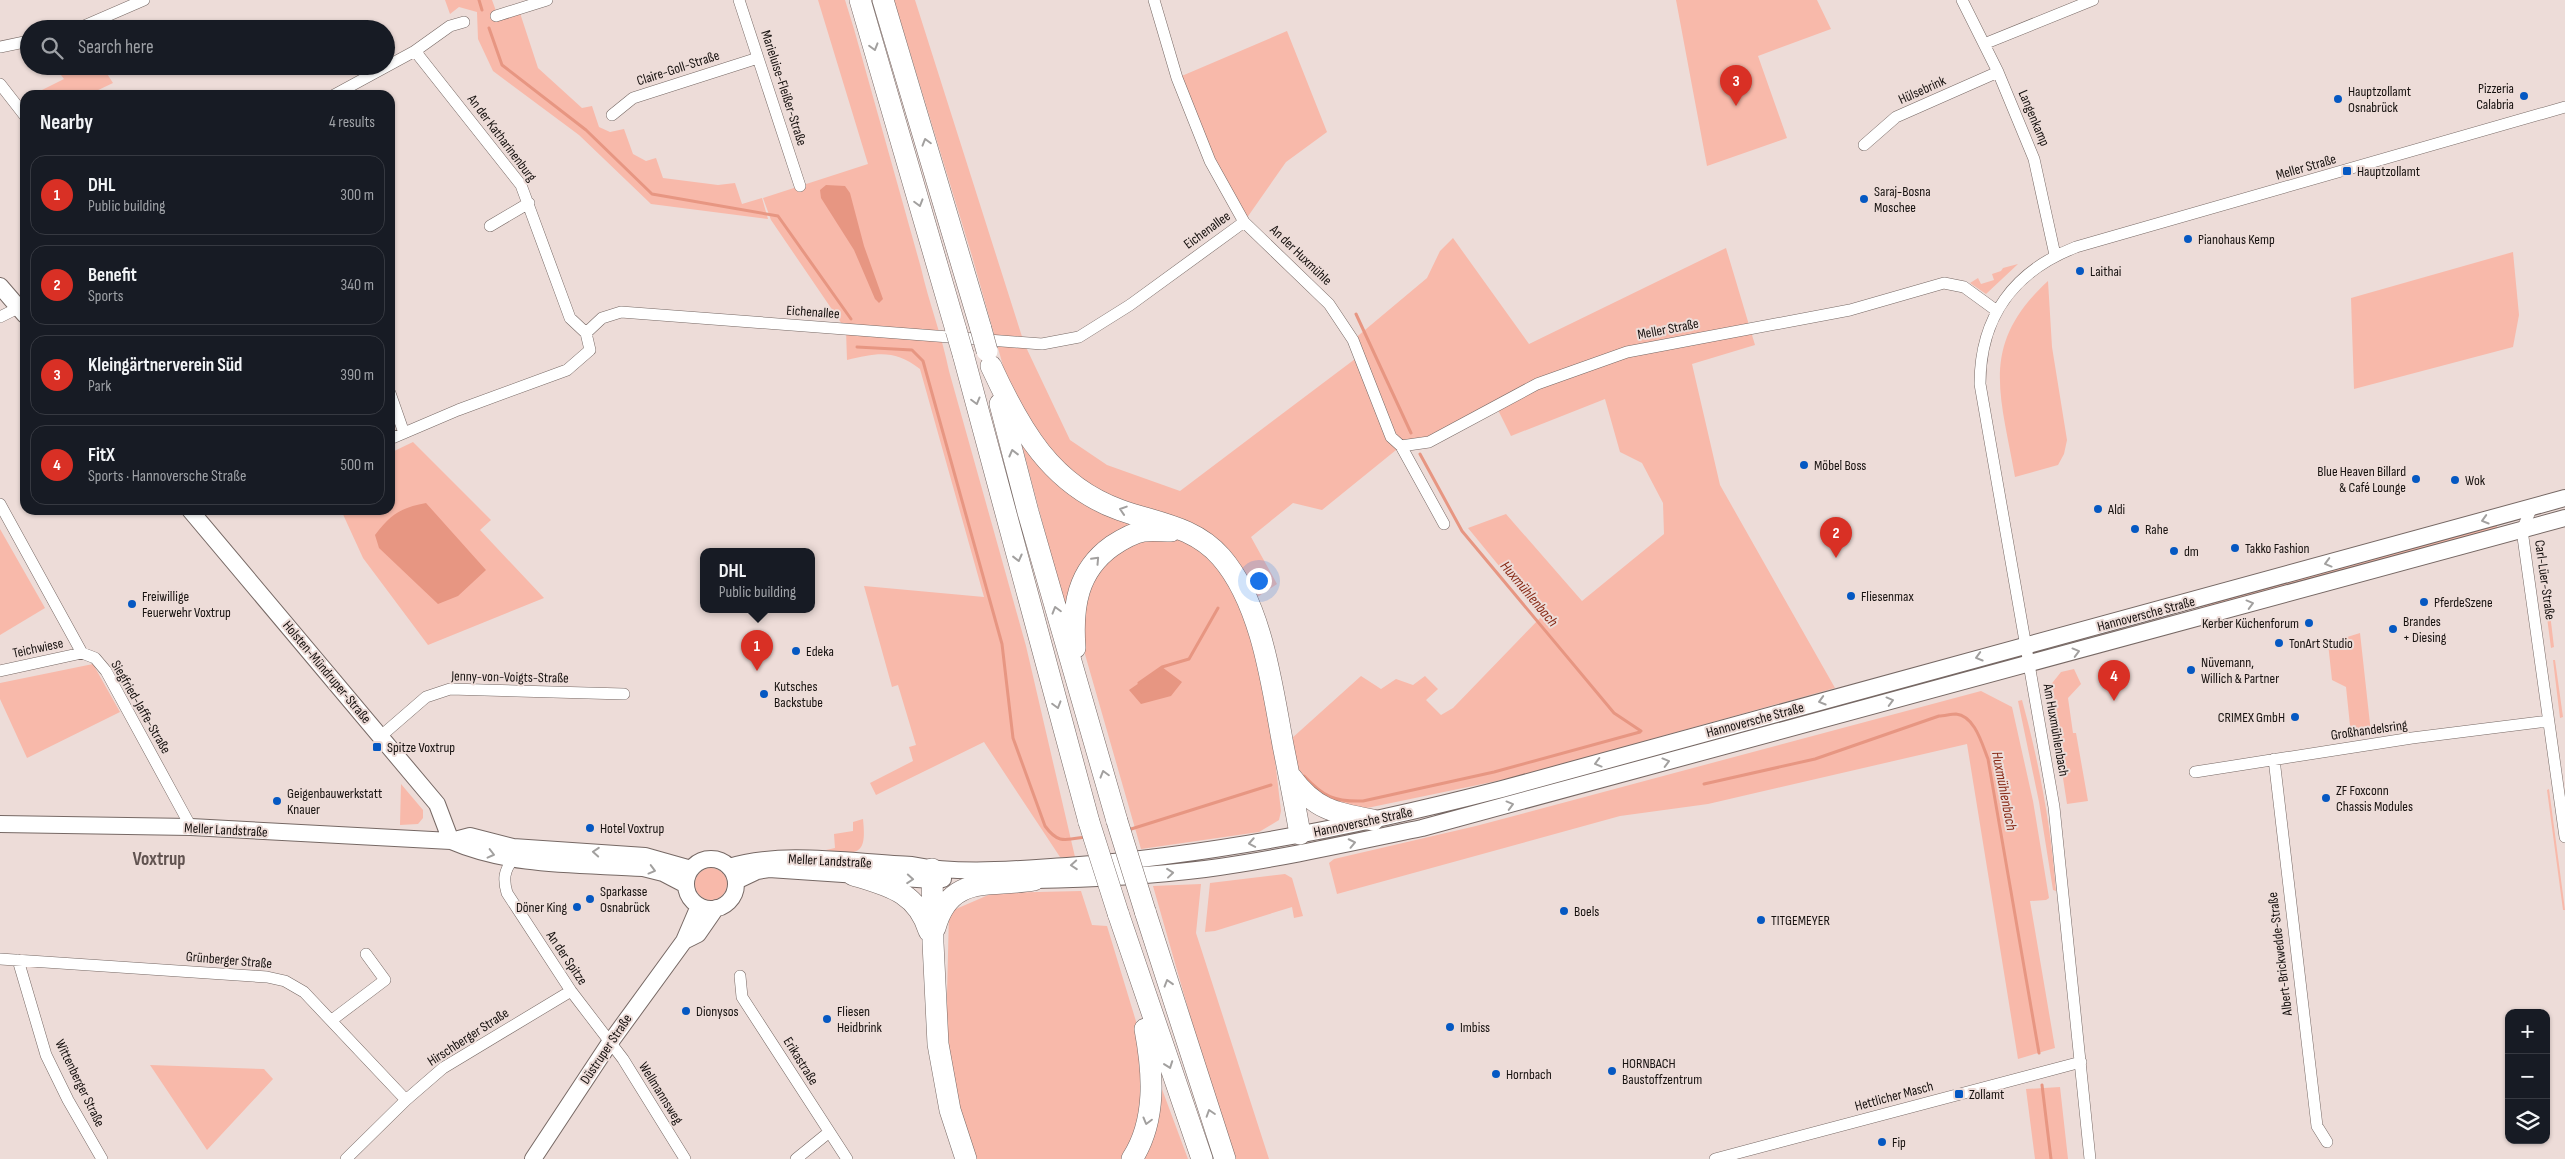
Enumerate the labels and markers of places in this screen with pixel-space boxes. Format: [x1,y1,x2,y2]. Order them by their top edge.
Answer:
pin: 3 [1720,65,1752,106]
place label: Pizzeria Calabria [2476,80,2514,113]
place label: Hauptzollamt Osnabrück [2348,83,2411,116]
marker: Pizzeria Calabria [2518,90,2530,102]
marker: Hauptzollamt Osnabrück [2332,93,2344,105]
place label: Hauptzollamt [2357,163,2420,180]
marker: Hauptzollamt [2341,165,2353,177]
place label: Saraj-Bosna Moschee [1874,183,1931,216]
marker: Saraj-Bosna Moschee [1858,193,1870,205]
place label: Pianohaus Kemp [2198,231,2275,248]
marker: Pianohaus Kemp [2182,233,2194,245]
place label: Laithai [2090,263,2121,280]
marker: Laithai [2074,265,2086,277]
place label: Möbel Boss [1814,457,1866,474]
marker: Möbel Boss [1798,459,1810,471]
place label: Blue Heaven Billard & Café Lounge [2317,463,2406,496]
place label: Wok [2465,472,2486,489]
marker: Blue Heaven Billard & Café Lounge [2410,473,2422,485]
marker: Wok [2449,474,2461,486]
place label: Aldi [2107,501,2125,518]
marker: Aldi [2092,503,2104,515]
pin: 2 [1820,517,1852,558]
place label: Rahe [2145,521,2168,538]
marker: Rahe [2129,523,2141,535]
place label: Takko Fashion [2245,540,2310,557]
marker: Takko Fashion [2229,542,2241,554]
place label: dm [2184,543,2199,560]
marker: dm [2168,545,2180,557]
place label: Freiwillige Feuerwehr Voxtrup [142,588,231,621]
place label: Fliesenmax [1861,588,1914,605]
marker: Fliesenmax [1845,590,1857,602]
place label: PferdeSzene [2434,594,2493,611]
marker: PferdeSzene [2418,596,2430,608]
marker: Freiwillige Feuerwehr Voxtrup [126,598,138,610]
place label: Brandes + Diesing [2403,613,2447,646]
place label: Kerber Küchenforum [2202,615,2299,632]
marker: Kerber Küchenforum [2303,617,2315,629]
marker: Brandes + Diesing [2387,623,2399,635]
pin: 1 [741,630,773,671]
place label: TonArt Studio [2289,635,2353,652]
marker: TonArt Studio [2273,637,2285,649]
place label: Edeka [806,643,834,660]
marker: Edeka [790,645,802,657]
place label: Nüvemann, Willich & Partner [2201,654,2279,687]
pin: 4 [2098,660,2130,701]
marker: Nüvemann, Willich & Partner [2185,664,2197,676]
place label: Kutsches Backstube [774,678,823,711]
marker: Kutsches Backstube [758,688,770,700]
place label: CRIMEX GmbH [2218,709,2285,726]
marker: CRIMEX GmbH [2289,711,2301,723]
place label: Spitze Voxtrup [387,739,455,756]
marker: Spitze Voxtrup [371,741,383,753]
place label: ZF Foxconn Chassis Modules [2336,782,2413,815]
place label: Geigenbauwerkstatt Knauer [287,785,382,818]
marker: ZF Foxconn Chassis Modules [2320,792,2332,804]
marker: Geigenbauwerkstatt Knauer [271,795,283,807]
place label: Hotel Voxtrup [600,820,664,837]
marker: Hotel Voxtrup [584,822,596,834]
place label: Sparkasse Osnabrück [600,883,651,916]
marker: Sparkasse Osnabrück [584,893,596,905]
place label: Döner King [516,899,567,916]
marker: Döner King [571,901,583,913]
place label: Boels [1574,903,1599,920]
marker: Boels [1558,905,1570,917]
place label: TITGEMEYER [1771,912,1830,929]
marker: TITGEMEYER [1755,914,1767,926]
place label: Dionysos [696,1003,739,1020]
place label: Fliesen Heidbrink [837,1003,883,1036]
marker: Dionysos [680,1005,692,1017]
marker: Fliesen Heidbrink [821,1013,833,1025]
place label: Imbiss [1460,1019,1490,1036]
marker: Imbiss [1444,1021,1456,1033]
place label: HORNBACH Baustoffzentrum [1622,1055,1702,1088]
marker: HORNBACH Baustoffzentrum [1606,1065,1618,1077]
place label: Hornbach [1506,1066,1552,1083]
marker: Hornbach [1490,1068,1502,1080]
place label: Zollamt [1969,1086,2004,1103]
marker: Zollamt [1953,1088,1965,1100]
place label: Fip [1892,1134,1906,1151]
marker: Fip [1876,1136,1888,1148]

